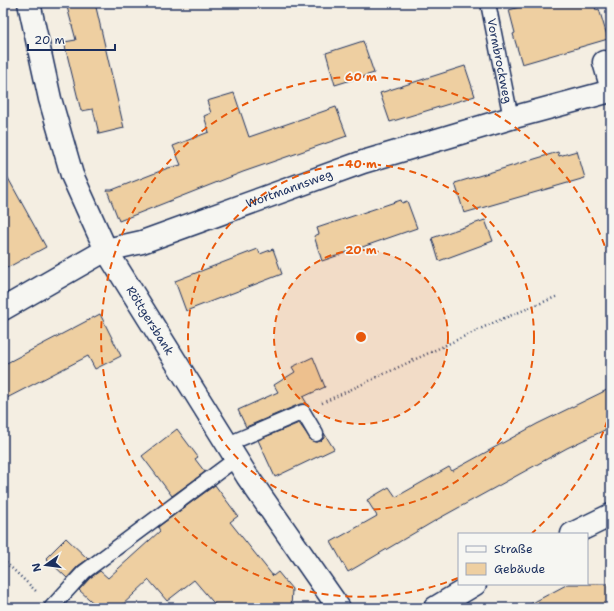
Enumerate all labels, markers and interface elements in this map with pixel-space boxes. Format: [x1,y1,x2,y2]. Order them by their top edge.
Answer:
street label: Vormbrockweg [483,17,516,105]
scale bar [28,26,115,52]
text: 20 m [34,32,65,48]
text: 60 m [345,69,377,85]
text: 40 m [345,156,377,172]
street label: Wortmannsweg [244,166,335,212]
text: 20 m [345,242,377,258]
street label: Röttgersbank [122,283,178,358]
centre of rings [354,330,368,344]
legend [458,533,588,585]
text: Straße [494,541,533,557]
north arrow [26,545,66,585]
text: N [28,561,45,573]
text: Gebäude [494,561,545,577]

